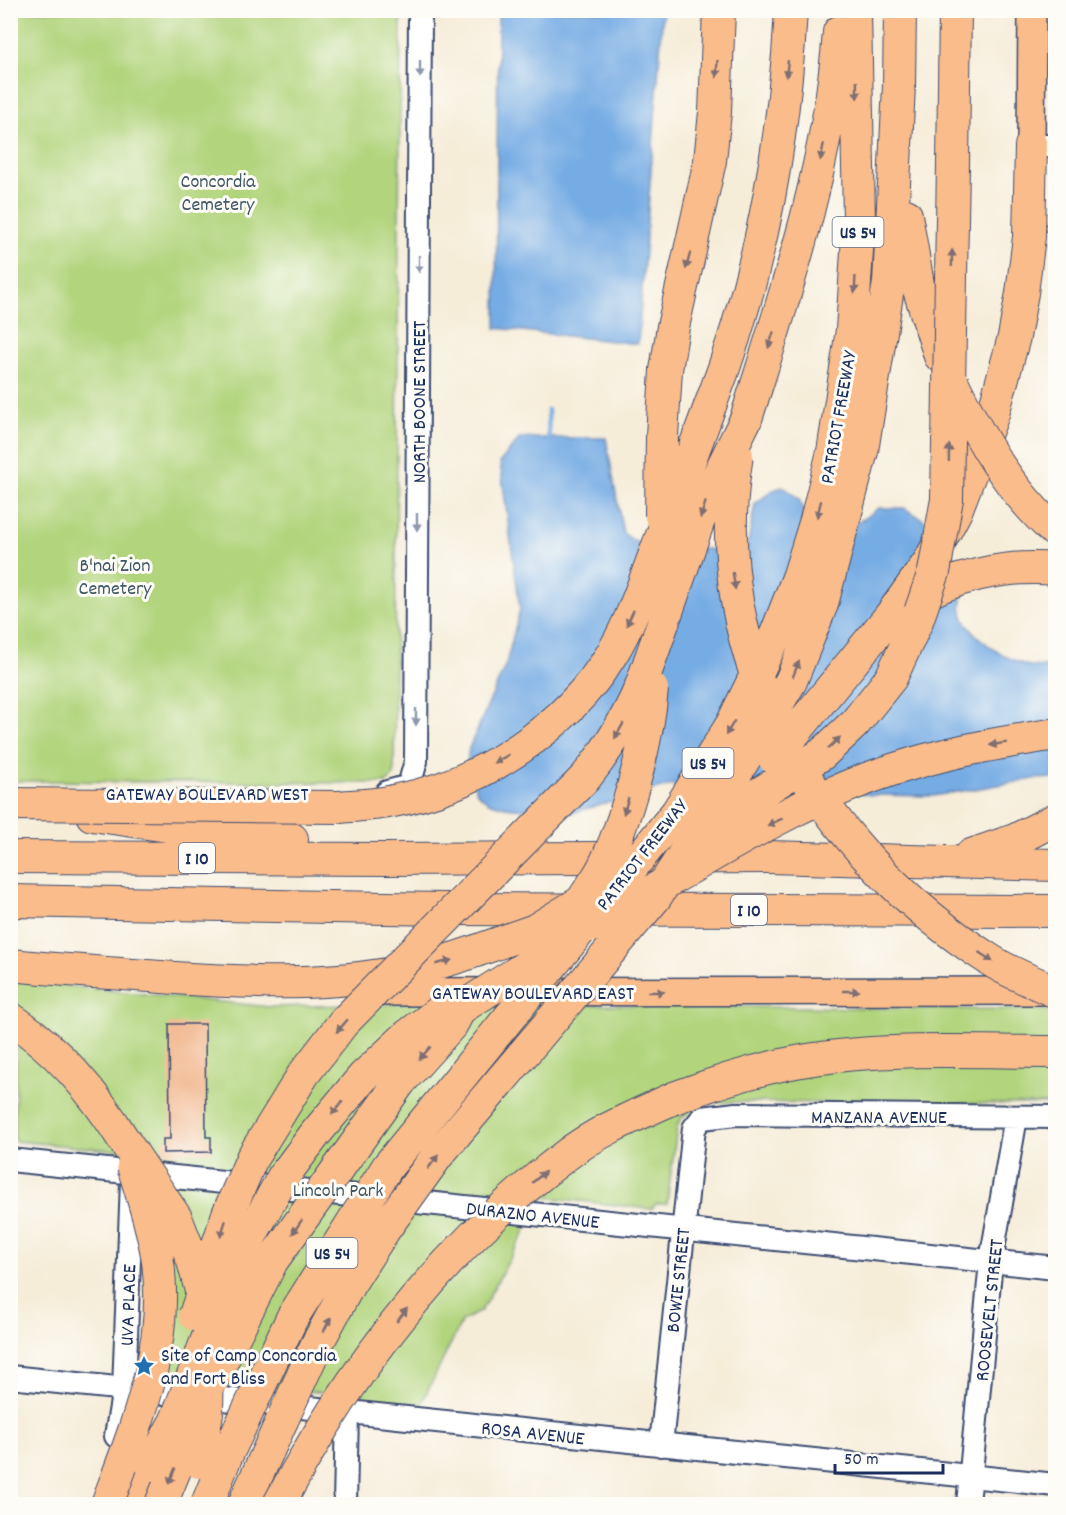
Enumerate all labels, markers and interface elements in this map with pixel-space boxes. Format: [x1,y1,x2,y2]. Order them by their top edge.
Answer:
one-way arrow [415,59,425,78]
one-way arrow [713,59,722,78]
one-way arrow [782,59,792,78]
one-way arrow [852,80,862,99]
one-way arrow [817,142,826,161]
park label: Concordia Cemetery [181,169,256,220]
road number: US 54 [832,217,884,247]
one-way arrow [947,249,957,268]
one-way arrow [682,252,692,270]
one-way arrow [414,254,424,273]
one-way arrow [850,275,860,294]
street label: NORTH BOONE STREET [407,321,435,483]
one-way arrow [766,331,775,349]
street label: PATRIOT FREEWAY [814,348,866,486]
one-way arrow [944,444,954,463]
one-way arrow [814,499,824,518]
one-way arrow [698,501,707,519]
one-way arrow [412,512,422,531]
park label: B'nai Zion Cemetery [79,553,152,604]
one-way arrow [730,572,739,591]
one-way arrow [626,609,636,627]
one-way arrow [791,660,801,678]
one-way arrow [411,707,421,726]
one-way arrow [725,720,735,737]
one-way arrow [614,723,624,740]
one-way arrow [826,737,841,750]
one-way arrow [988,739,1007,748]
road number: US 54 [682,748,734,778]
one-way arrow [492,754,509,764]
street label: GATEWAY BOULEVARD WEST [106,782,308,810]
street label: PATRIOT FREEWAY [591,794,696,917]
one-way arrow [620,797,630,815]
one-way arrow [767,817,784,826]
road number: I 10 [179,843,215,873]
road number: I 10 [731,895,767,925]
one-way arrow [978,952,994,963]
one-way arrow [435,957,453,966]
street label: GATEWAY BOULEVARD EAST [432,981,634,1009]
one-way arrow [842,986,861,996]
one-way arrow [647,987,666,997]
one-way arrow [335,1018,349,1033]
one-way arrow [419,1045,432,1060]
one-way arrow [330,1100,343,1116]
street label: MANZANA AVENUE [811,1105,947,1133]
one-way arrow [427,1154,439,1170]
one-way arrow [531,1171,546,1184]
park label: Lincoln Park [293,1178,383,1206]
street label: DURAZNO AVENUE [465,1196,601,1238]
one-way arrow [291,1218,303,1234]
one-way arrow [218,1220,228,1238]
street label: BOWIE STREET [661,1227,699,1334]
road number: US 54 [306,1238,358,1268]
street label: ROOSEVELT STREET [970,1238,1012,1383]
street label: UVA PLACE [115,1264,145,1347]
one-way arrow [396,1307,408,1322]
one-way arrow [322,1316,332,1333]
place label: Site of Camp Concordia and Fort Bliss [161,1343,337,1394]
place icon: Site of Camp Concordia and Fort Bliss [132,1354,156,1378]
street label: ROSA AVENUE [480,1416,586,1454]
scale bar [835,1437,943,1475]
text: 50 m [844,1448,879,1473]
one-way arrow [167,1467,177,1485]

